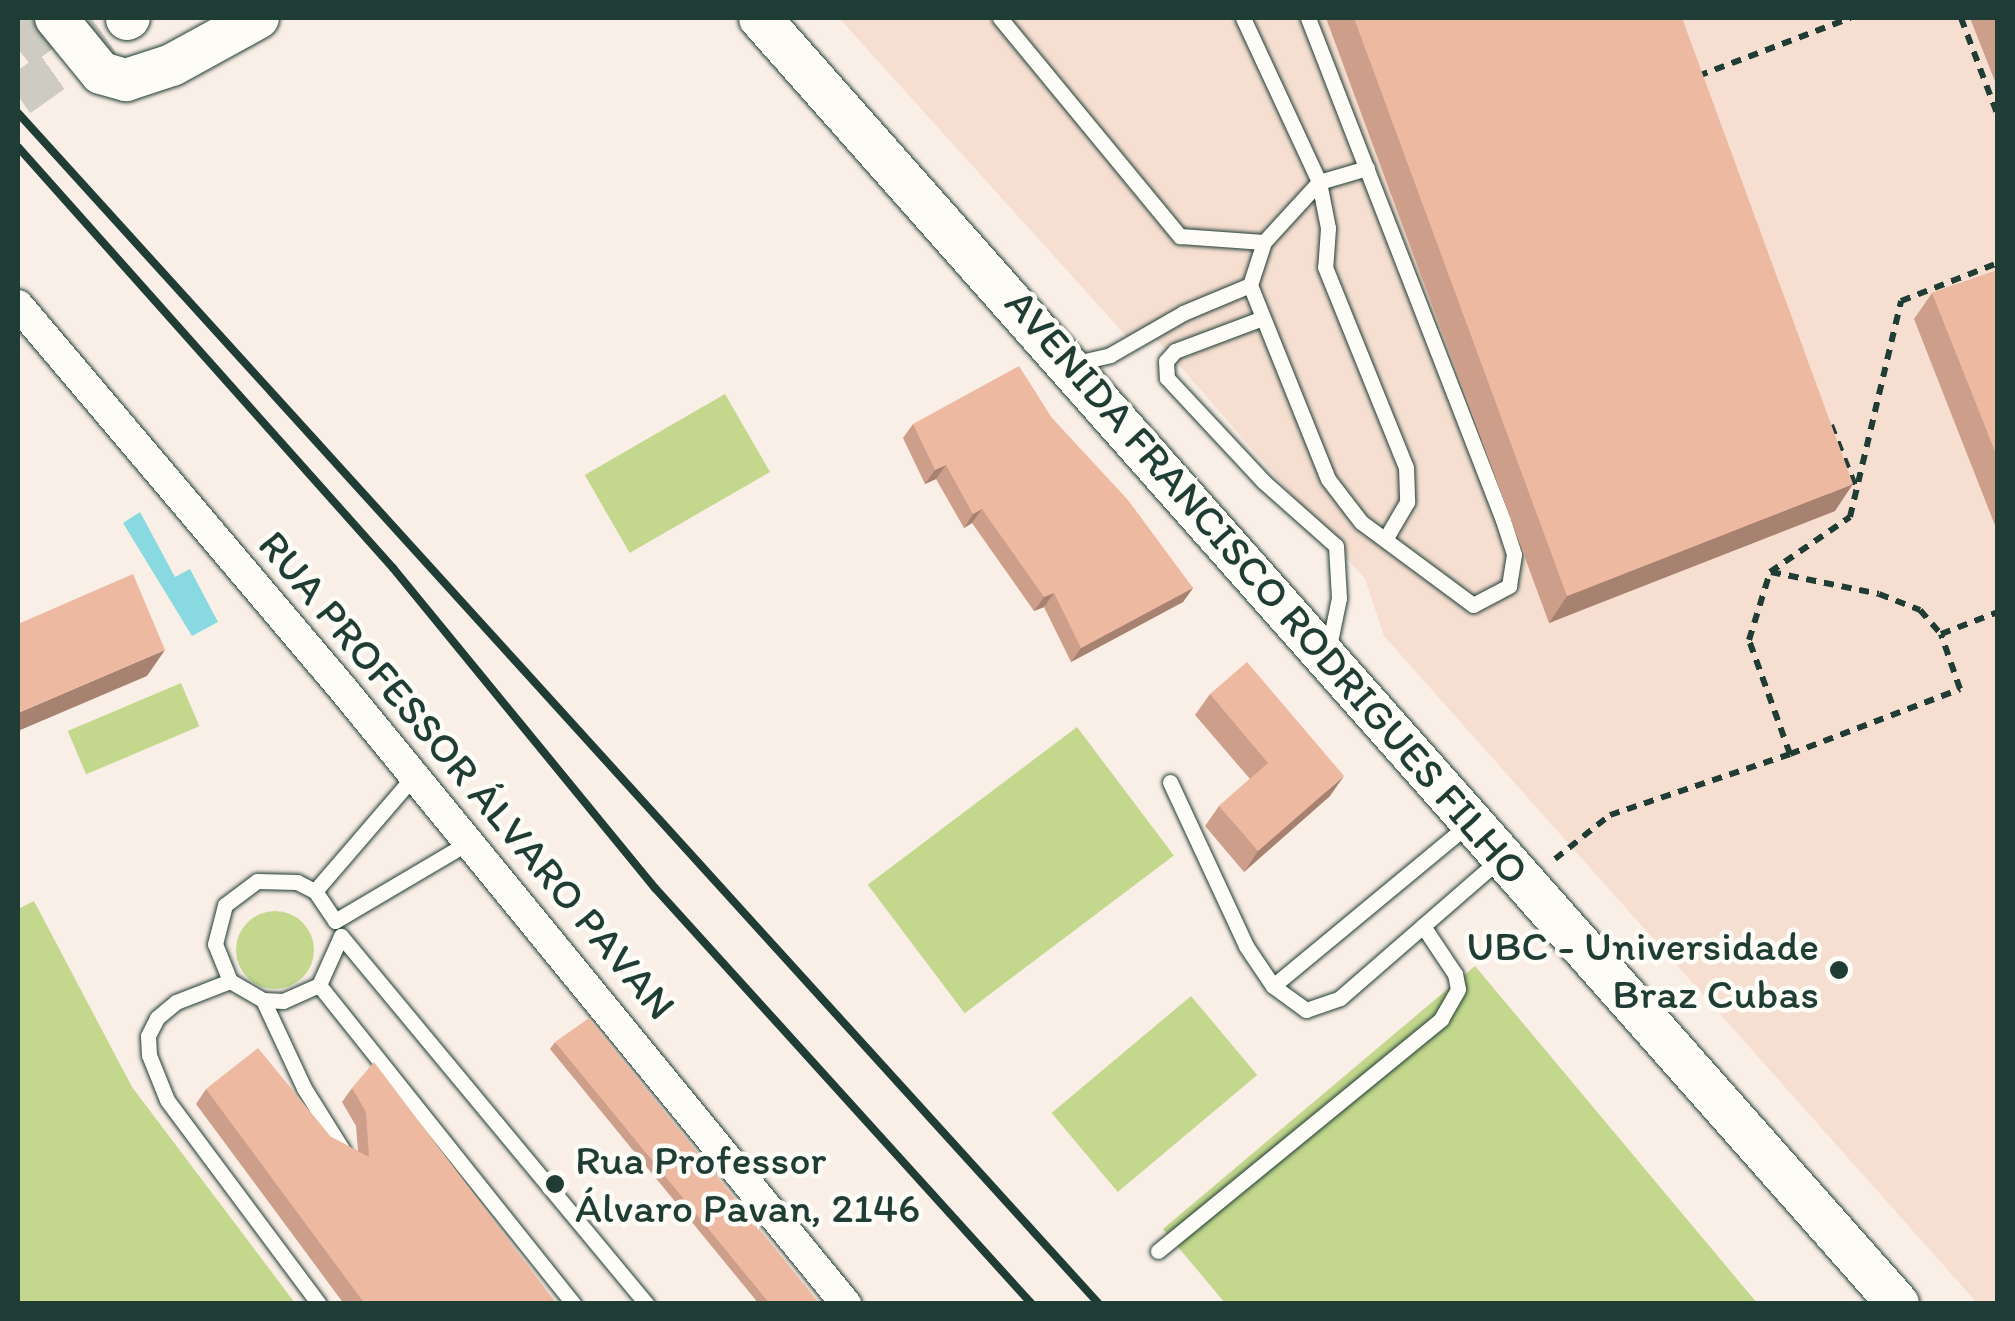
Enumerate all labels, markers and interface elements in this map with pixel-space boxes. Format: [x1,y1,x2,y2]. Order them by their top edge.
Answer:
street label: AVENIDA FRANCISCO RODRIGUES FILHO [998,283,1536,891]
street label: RUA PROFESSOR ÁLVARO PAVAN [248,520,686,1030]
place label: UBC - Universidade Braz Cubas [1466,921,1819,1019]
marker: UBC - Universidade Braz Cubas [1828,959,1850,981]
place label: Rua Professor Álvaro Pavan, 2146 [575,1135,918,1234]
marker: Rua Professor Álvaro Pavan, 2146 [544,1173,566,1195]

